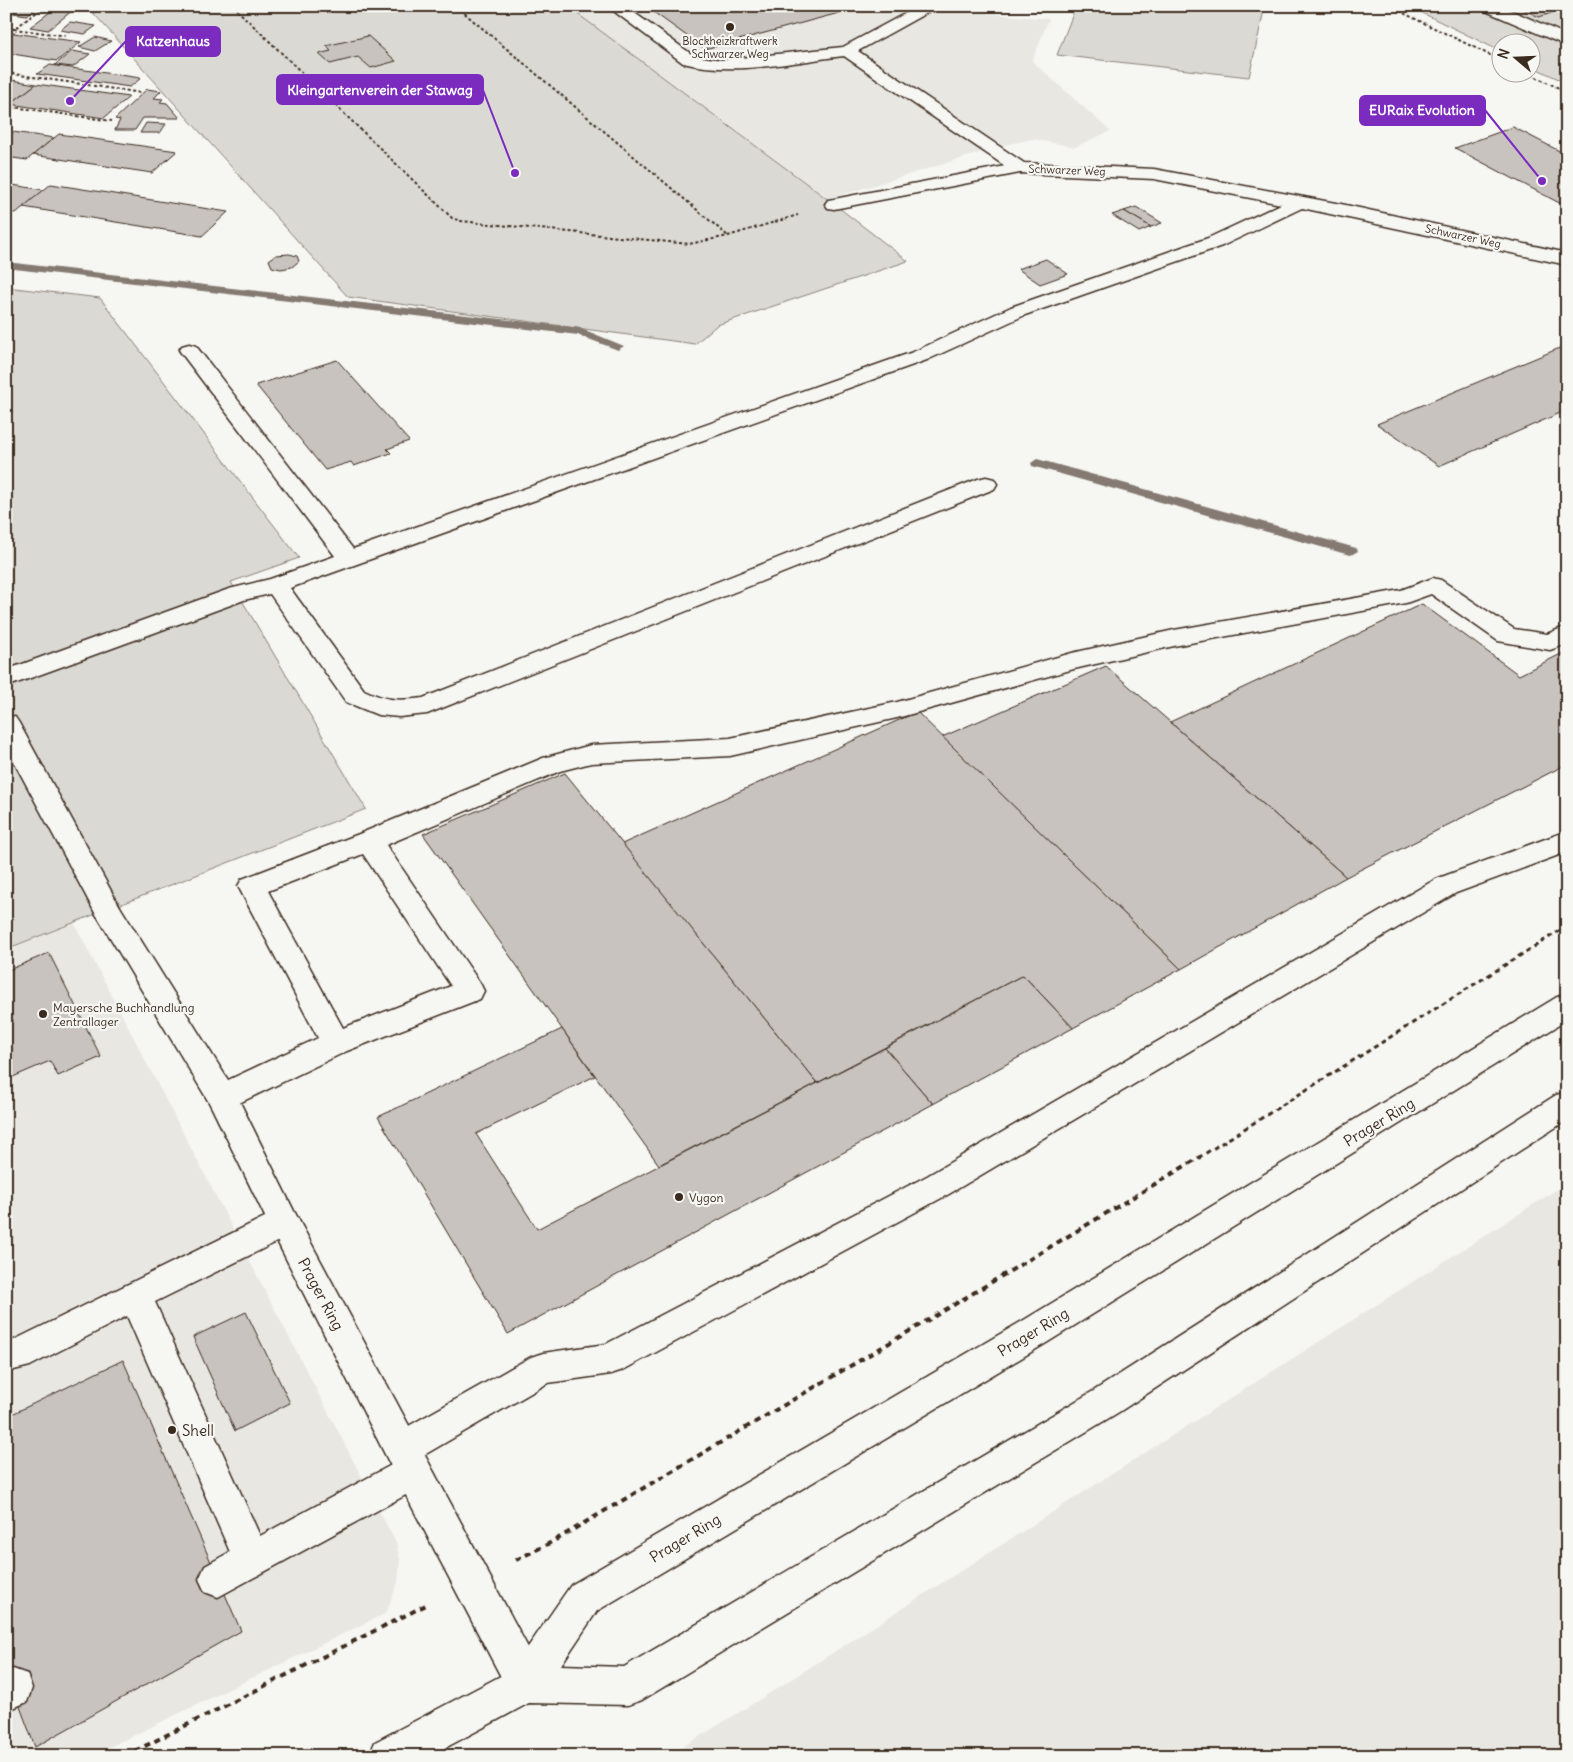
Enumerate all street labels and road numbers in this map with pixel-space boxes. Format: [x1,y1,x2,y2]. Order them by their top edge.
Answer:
street label: Schwarzer Weg [1028,162,1106,178]
street label: Schwarzer Weg [1424,221,1502,251]
street label: Prager Ring [1340,1093,1418,1151]
street label: Prager Ring [294,1254,348,1334]
street label: Prager Ring [994,1303,1072,1361]
street label: Prager Ring [646,1509,724,1567]

